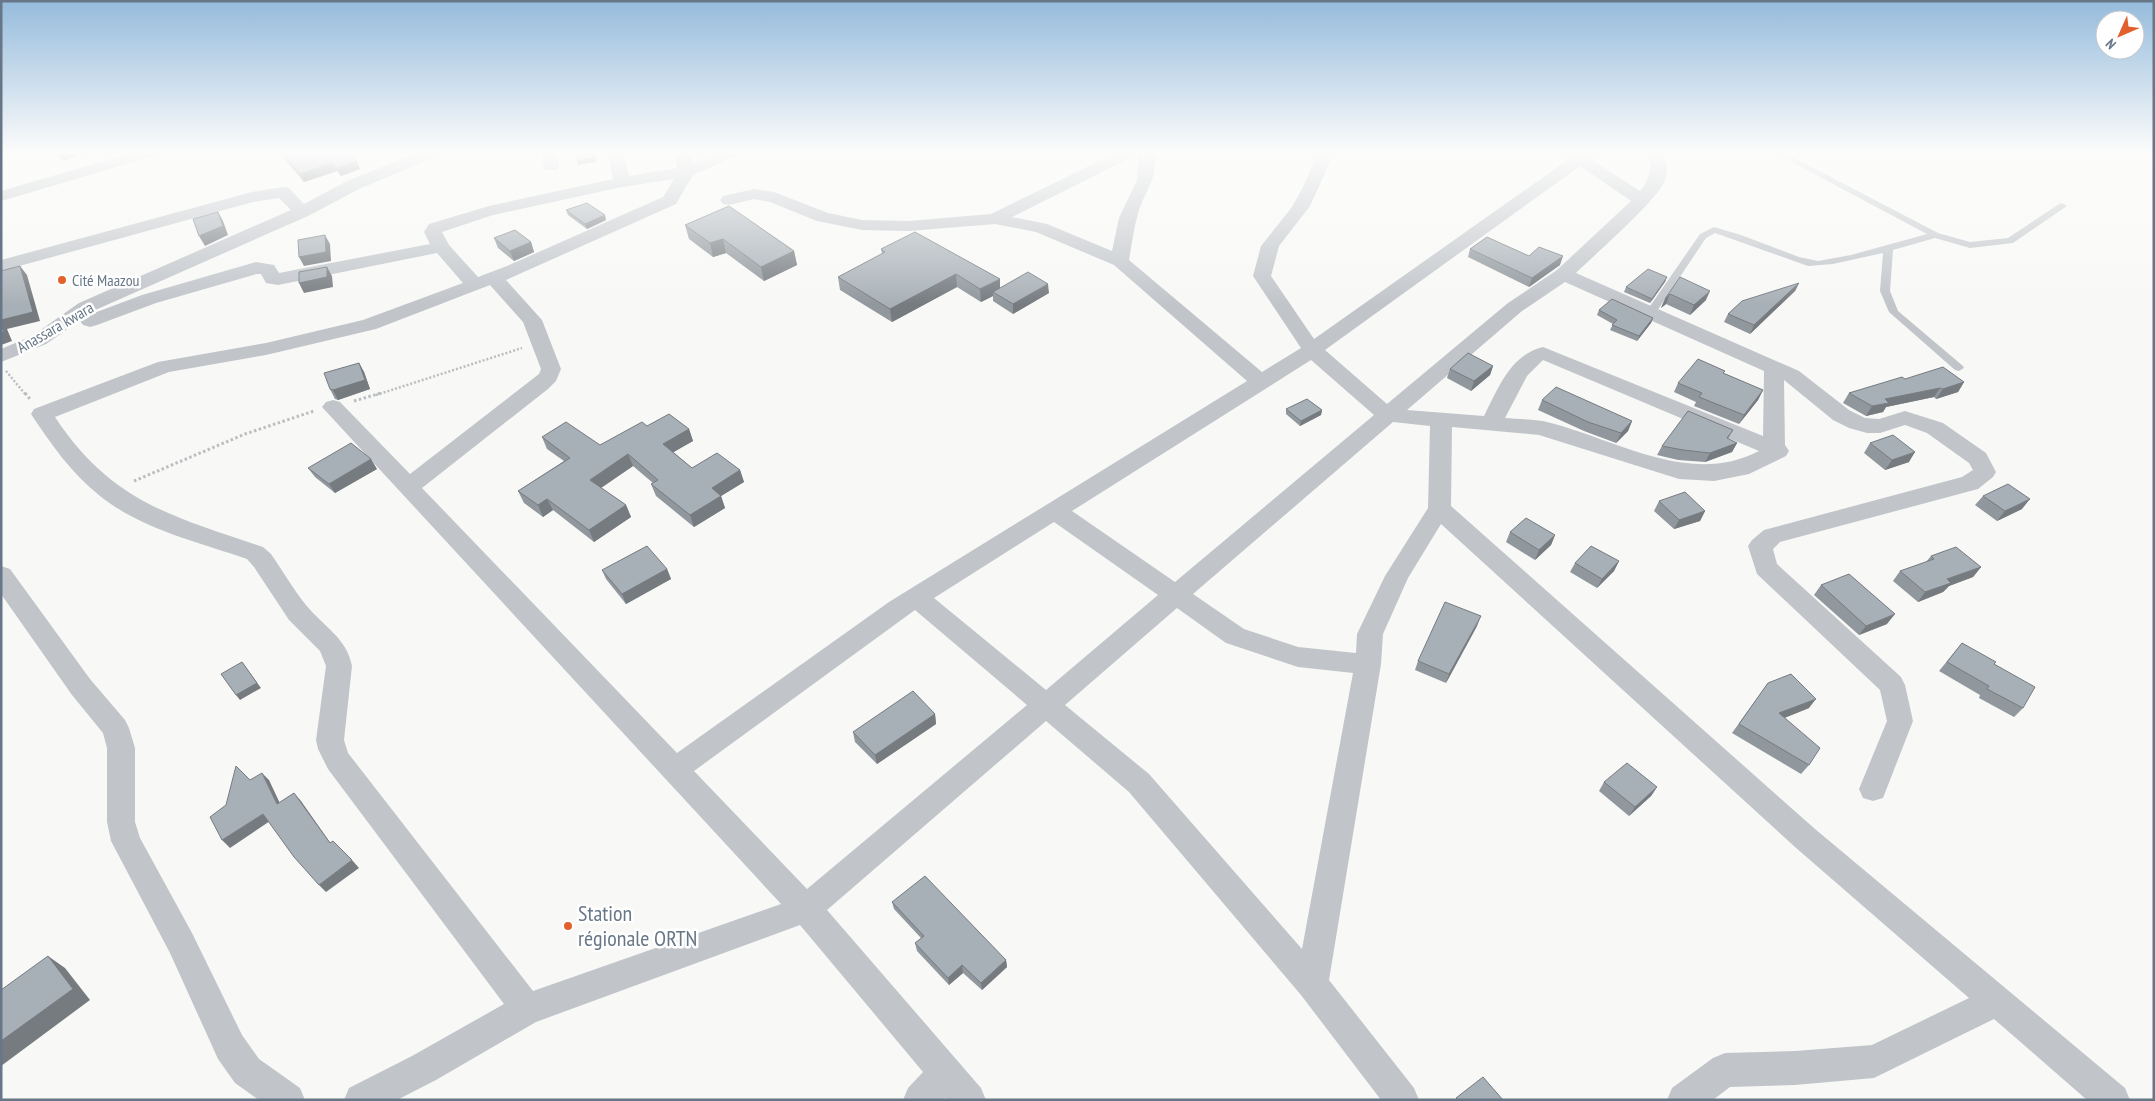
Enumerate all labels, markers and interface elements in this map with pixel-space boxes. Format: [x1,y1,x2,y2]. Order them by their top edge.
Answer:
north arrow [2095,10,2145,60]
text: N [2102,35,2120,53]
place label: Cité Maazou [72,270,140,290]
marker: Cité Maazou [56,274,68,286]
street label: Anassara kwara [13,297,97,357]
place label: Station régionale ORTN [578,899,697,952]
marker: Station régionale ORTN [562,920,574,932]

